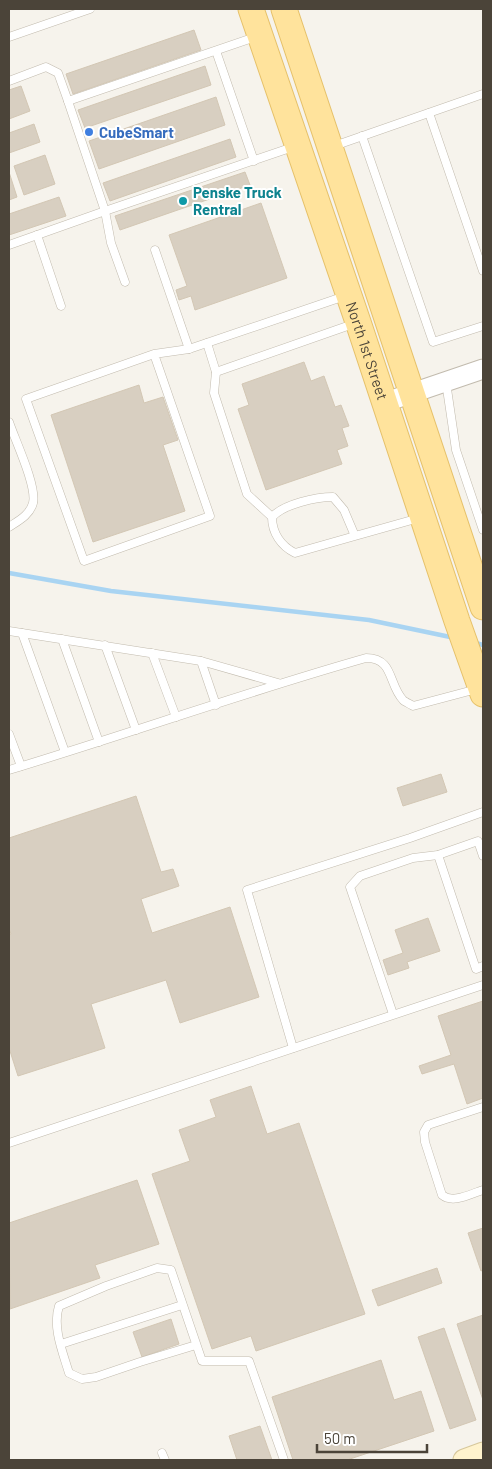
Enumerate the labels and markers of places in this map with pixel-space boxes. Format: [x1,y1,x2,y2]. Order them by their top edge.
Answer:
place label: CubeSmart [99,123,174,141]
marker: CubeSmart [83,126,95,138]
place label: Penske Truck Rentral [193,183,282,218]
marker: Penske Truck Rentral [177,195,189,207]

